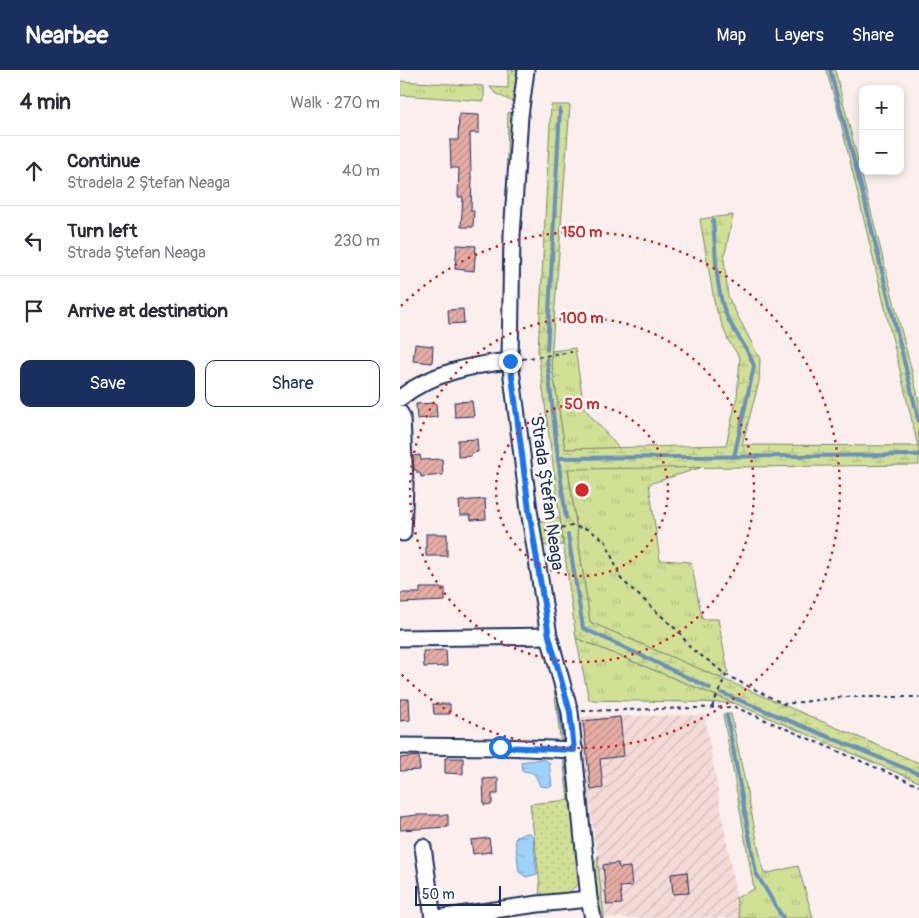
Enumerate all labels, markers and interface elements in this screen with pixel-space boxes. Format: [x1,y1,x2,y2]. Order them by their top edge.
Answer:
text: Nearbee [25,21,108,50]
text: Map [717,24,746,47]
text: Layers [774,24,824,47]
text: Share [852,24,894,47]
map controls [859,85,904,175]
button: + [859,85,904,130]
text: 4 min [20,89,71,116]
text: Walk · 270 m [290,93,380,113]
button: − [859,130,904,175]
text: Continue [67,149,140,173]
icon: ahead [20,157,48,185]
text: 40 m [342,161,380,181]
text: Stradela 2 Ștefan Neaga [67,173,230,193]
text: Turn left [67,219,137,243]
text: 150 m [562,223,602,242]
icon: left [20,227,48,255]
text: 230 m [334,231,380,251]
text: Strada Ștefan Neaga [67,243,206,263]
icon: arrive [20,297,48,325]
text: Arrive at destination [67,299,228,323]
text: 100 m [561,309,603,328]
route end [499,350,522,373]
button: Save [20,360,195,407]
button: Share [205,360,380,407]
text: 50 m [565,395,599,414]
street label: Strada Ștefan Neaga [525,414,569,572]
centre of rings [573,481,591,499]
route start [489,736,512,759]
scale bar [415,883,501,906]
text: 50 m [422,886,455,903]

